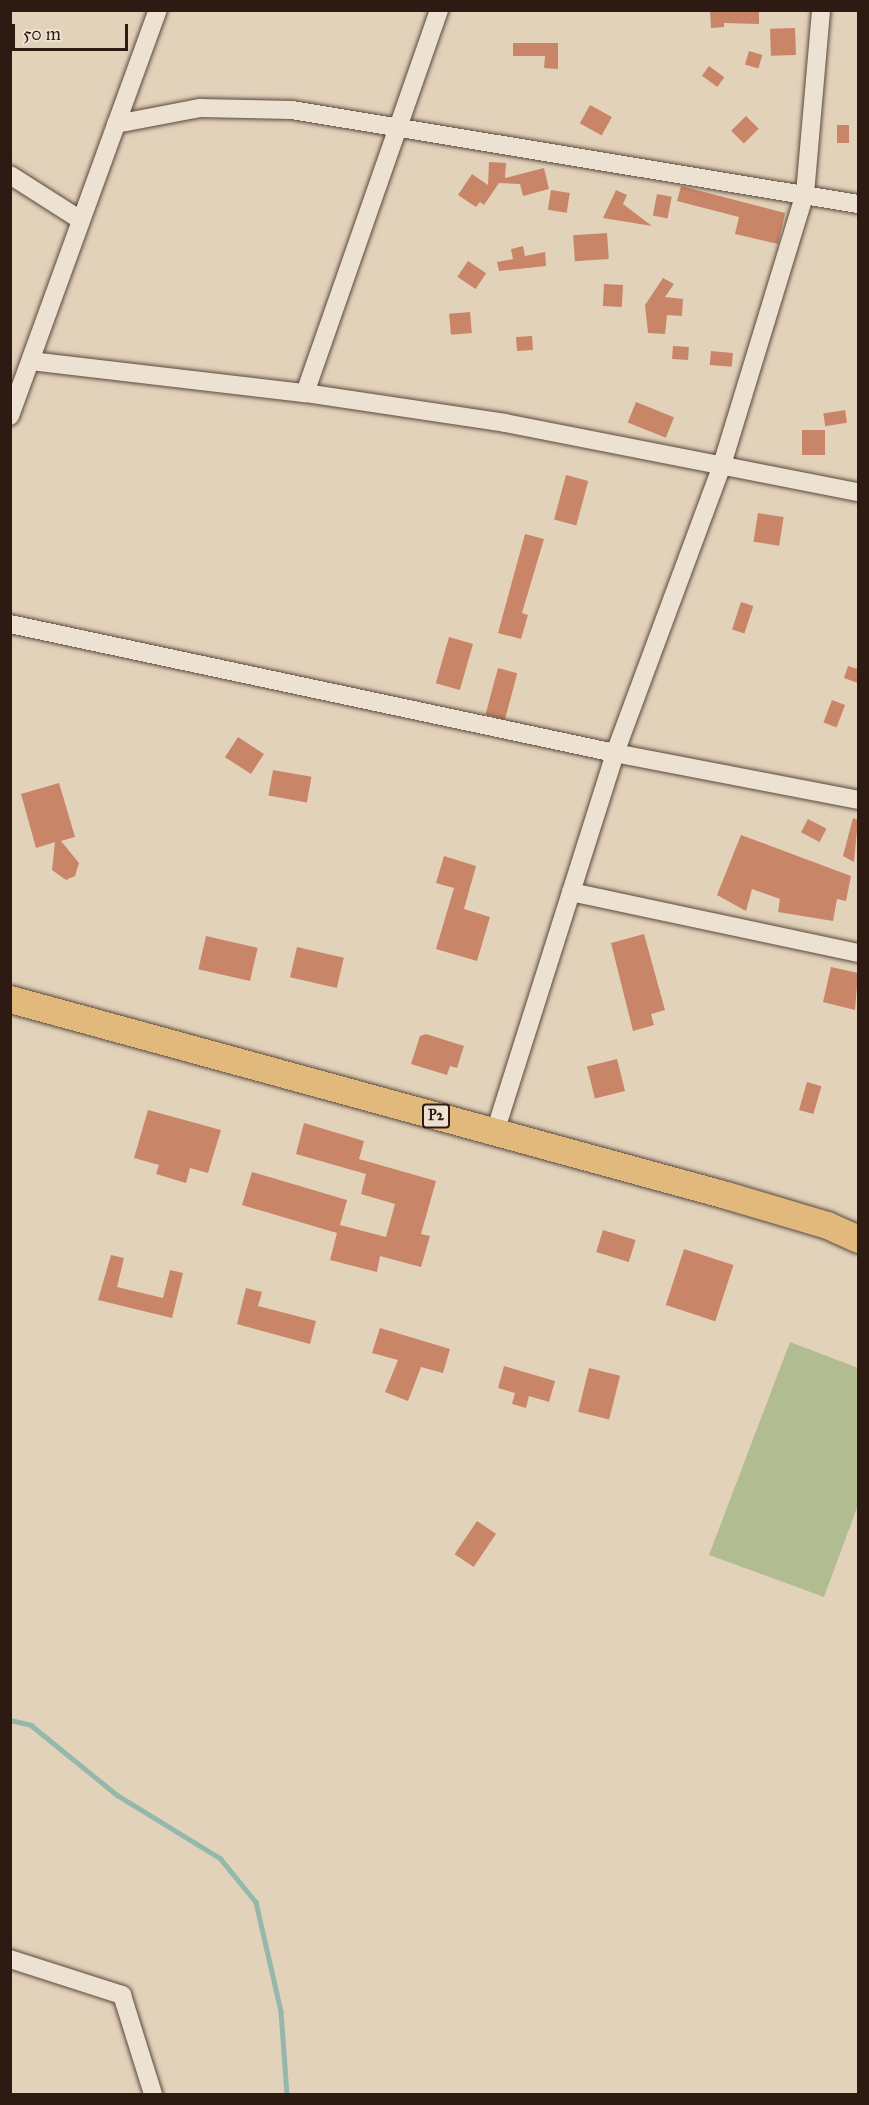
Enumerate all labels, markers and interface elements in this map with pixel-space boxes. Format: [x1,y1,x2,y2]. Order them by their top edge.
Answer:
scale bar [15,12,130,50]
text: 50 m [23,23,61,45]
road number: P2 [421,1104,451,1128]

